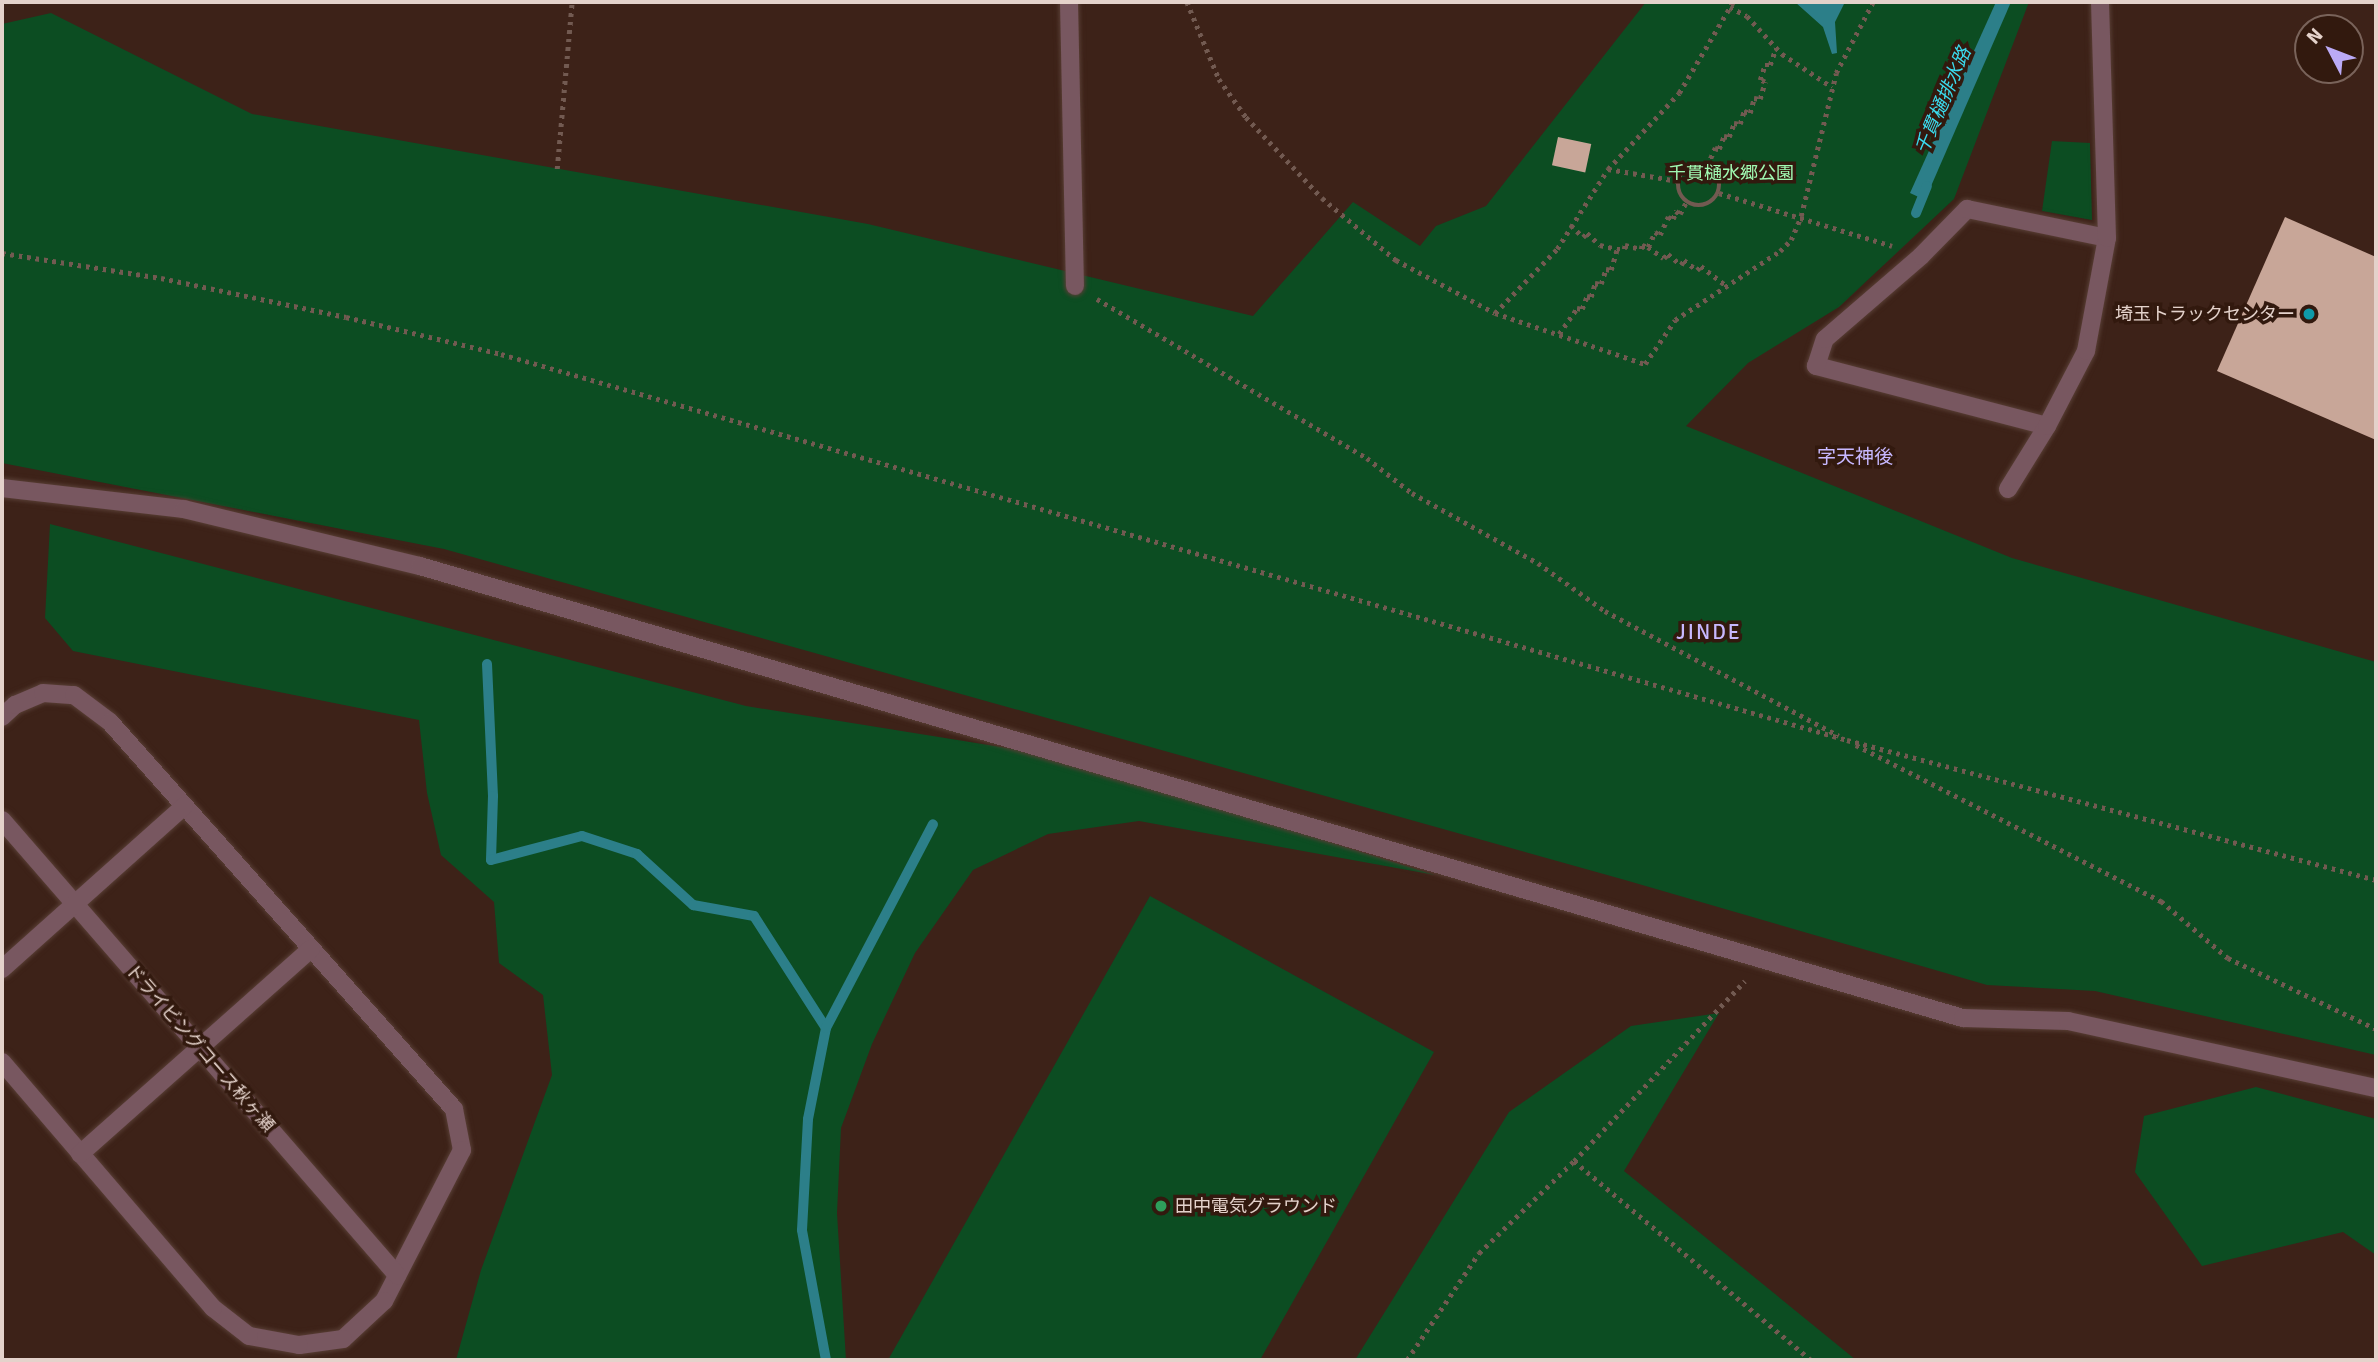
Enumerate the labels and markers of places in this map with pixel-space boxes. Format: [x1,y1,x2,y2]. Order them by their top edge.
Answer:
place label: 埼玉トラックセンター [2115,303,2295,325]
marker: 埼玉トラックセンター [2301,306,2317,322]
place label: 田中電気グラウンド [1175,1195,1337,1217]
marker: 田中電気グラウンド [1153,1198,1169,1214]

